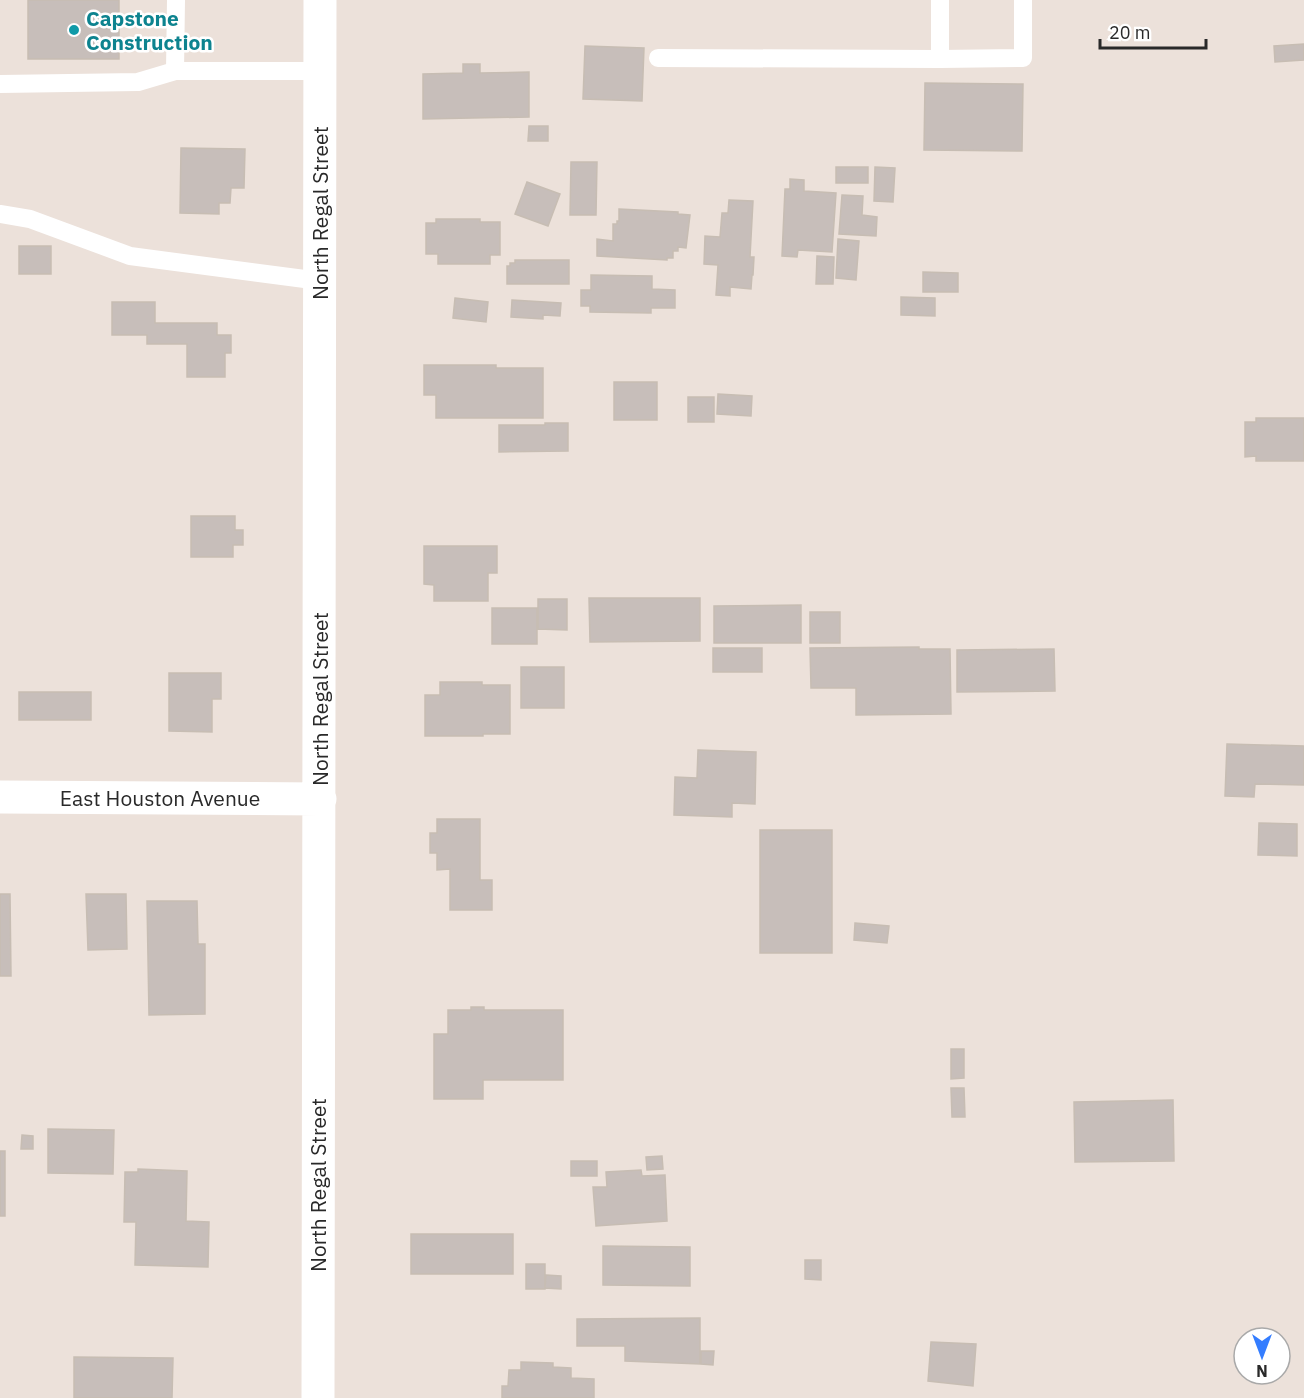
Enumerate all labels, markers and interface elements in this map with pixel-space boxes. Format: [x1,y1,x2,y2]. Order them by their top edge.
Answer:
place label: Capstone Construction [86,4,213,56]
scale bar [1100,12,1206,50]
text: 20 m [1109,21,1151,44]
marker: Capstone Construction [67,23,81,37]
street label: North Regal Street [306,126,334,300]
street label: North Regal Street [306,612,334,786]
street label: East Houston Avenue [60,784,260,812]
street label: North Regal Street [304,1098,332,1272]
north arrow [1232,1326,1292,1386]
text: N [1256,1361,1268,1381]

